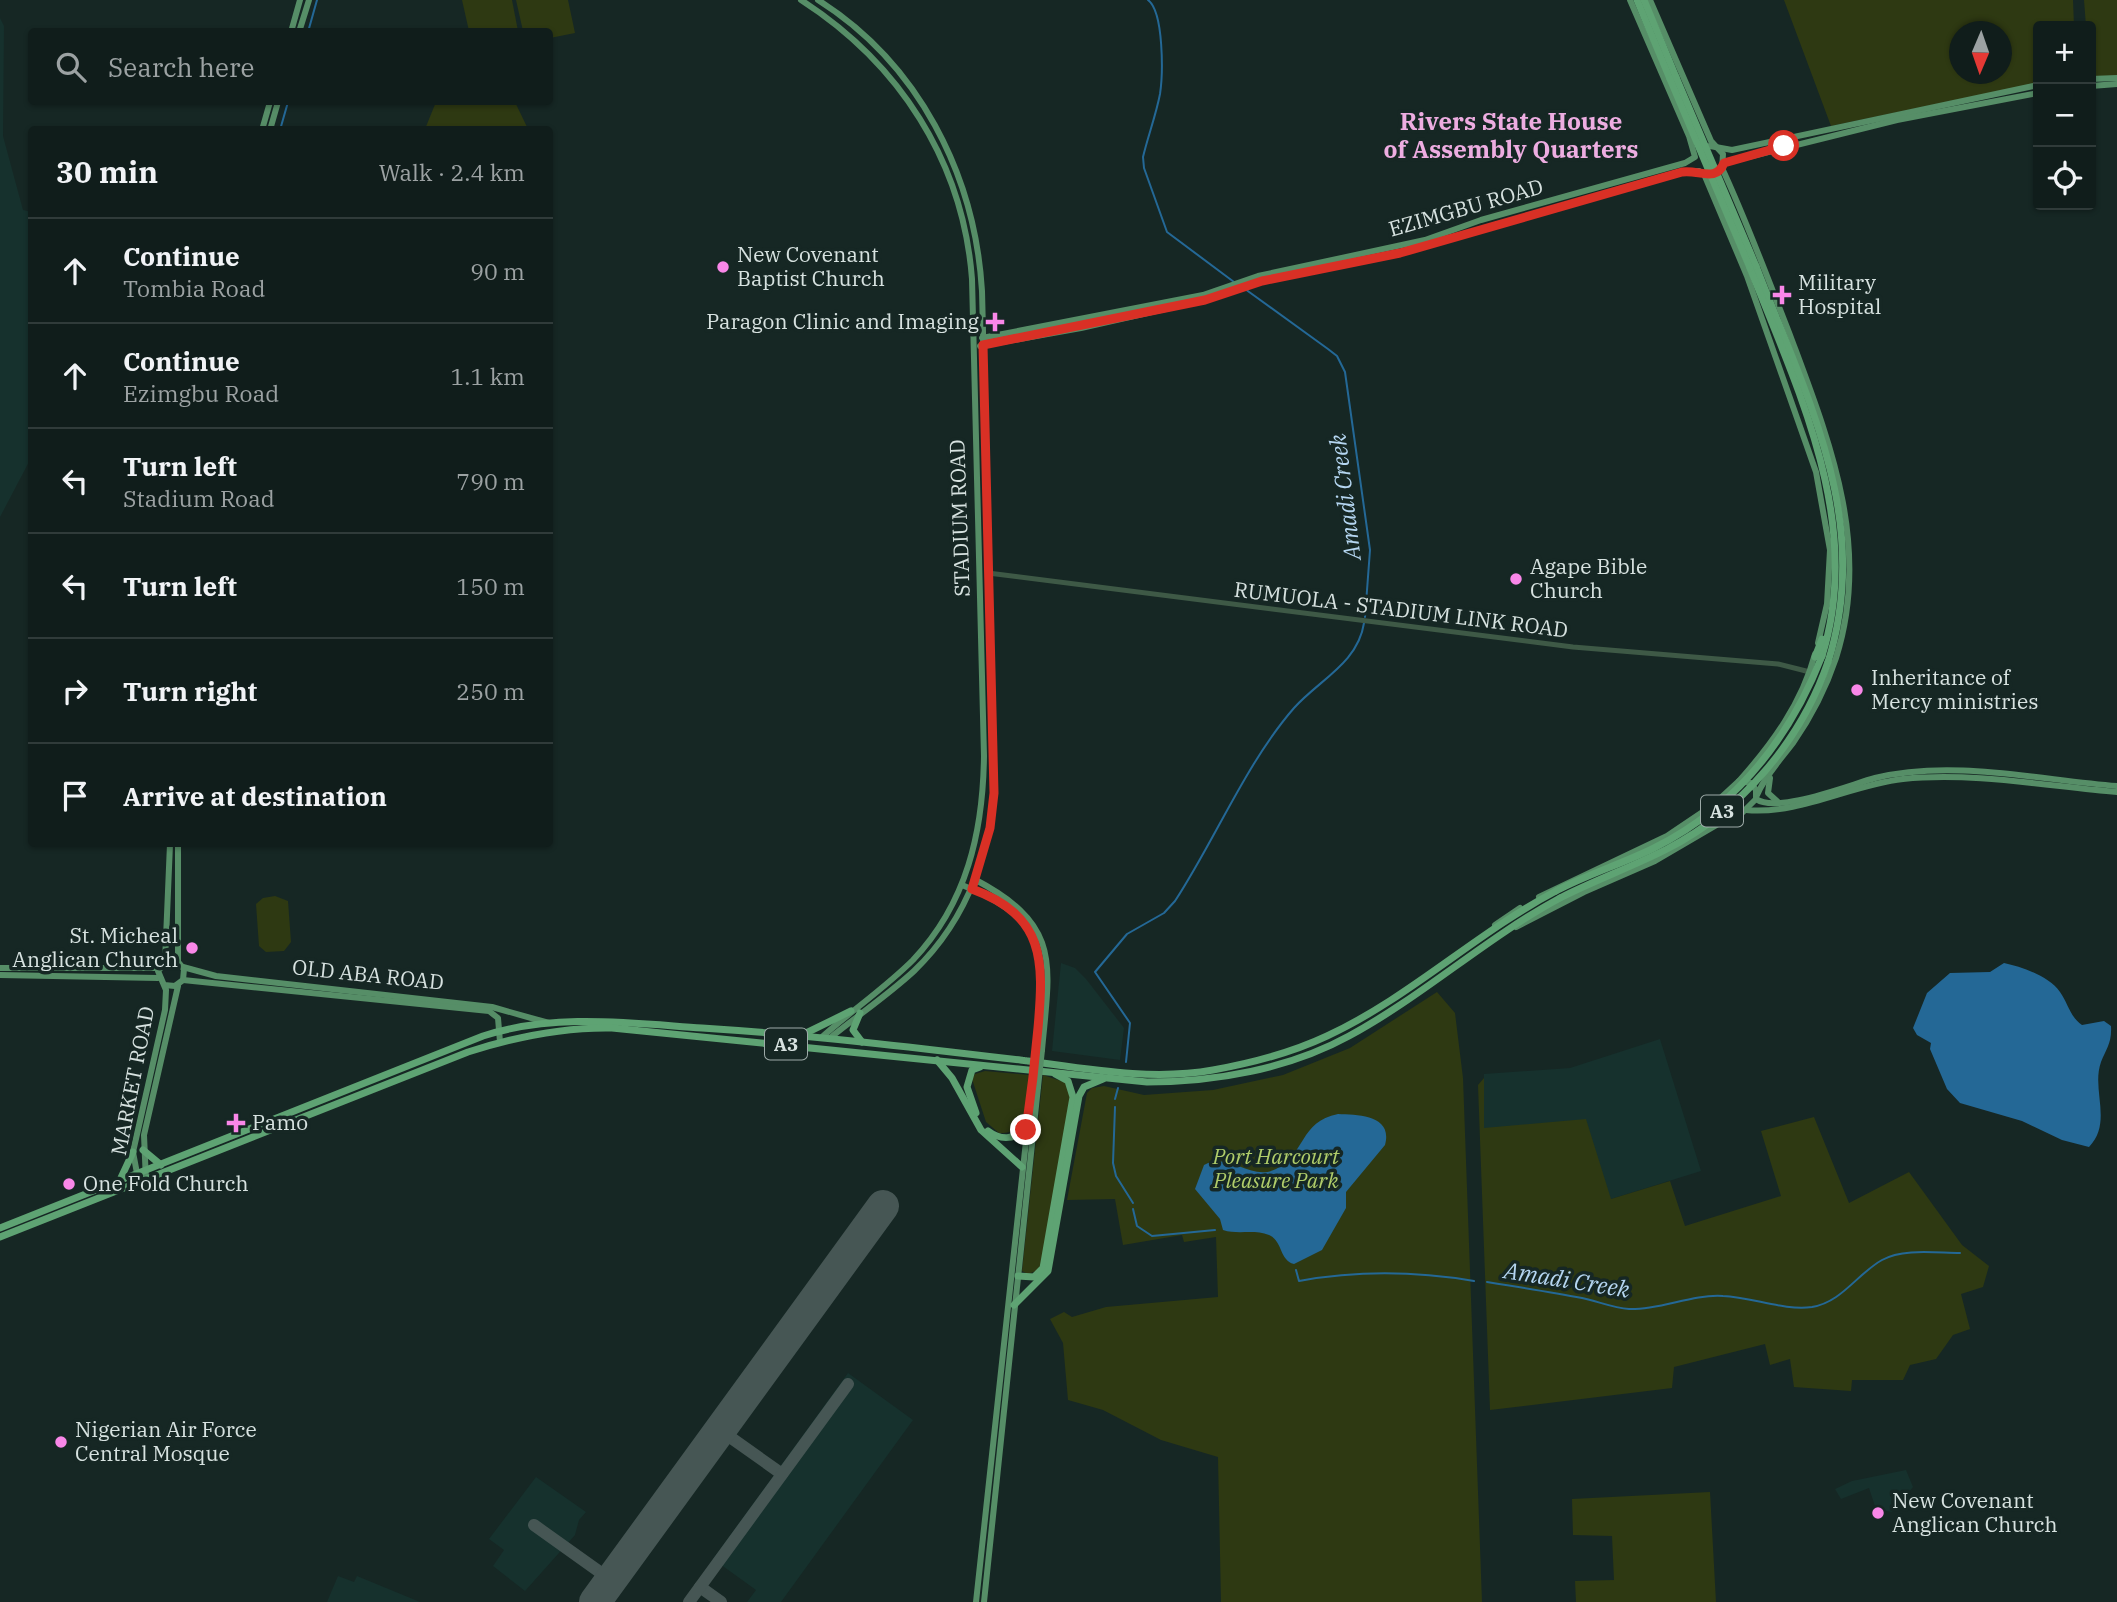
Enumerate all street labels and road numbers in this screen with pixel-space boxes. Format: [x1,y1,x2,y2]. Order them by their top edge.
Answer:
street label: EZIMGBU ROAD [1385,172,1546,242]
street label: STADIUM ROAD [942,439,976,597]
street label: RUMUOLA - STADIUM LINK ROAD [1232,575,1570,643]
road number: A3 [1701,796,1743,826]
street label: OLD ABA ROAD [291,952,445,996]
street label: MARKET ROAD [104,1004,160,1158]
road number: A3 [765,1028,807,1060]

